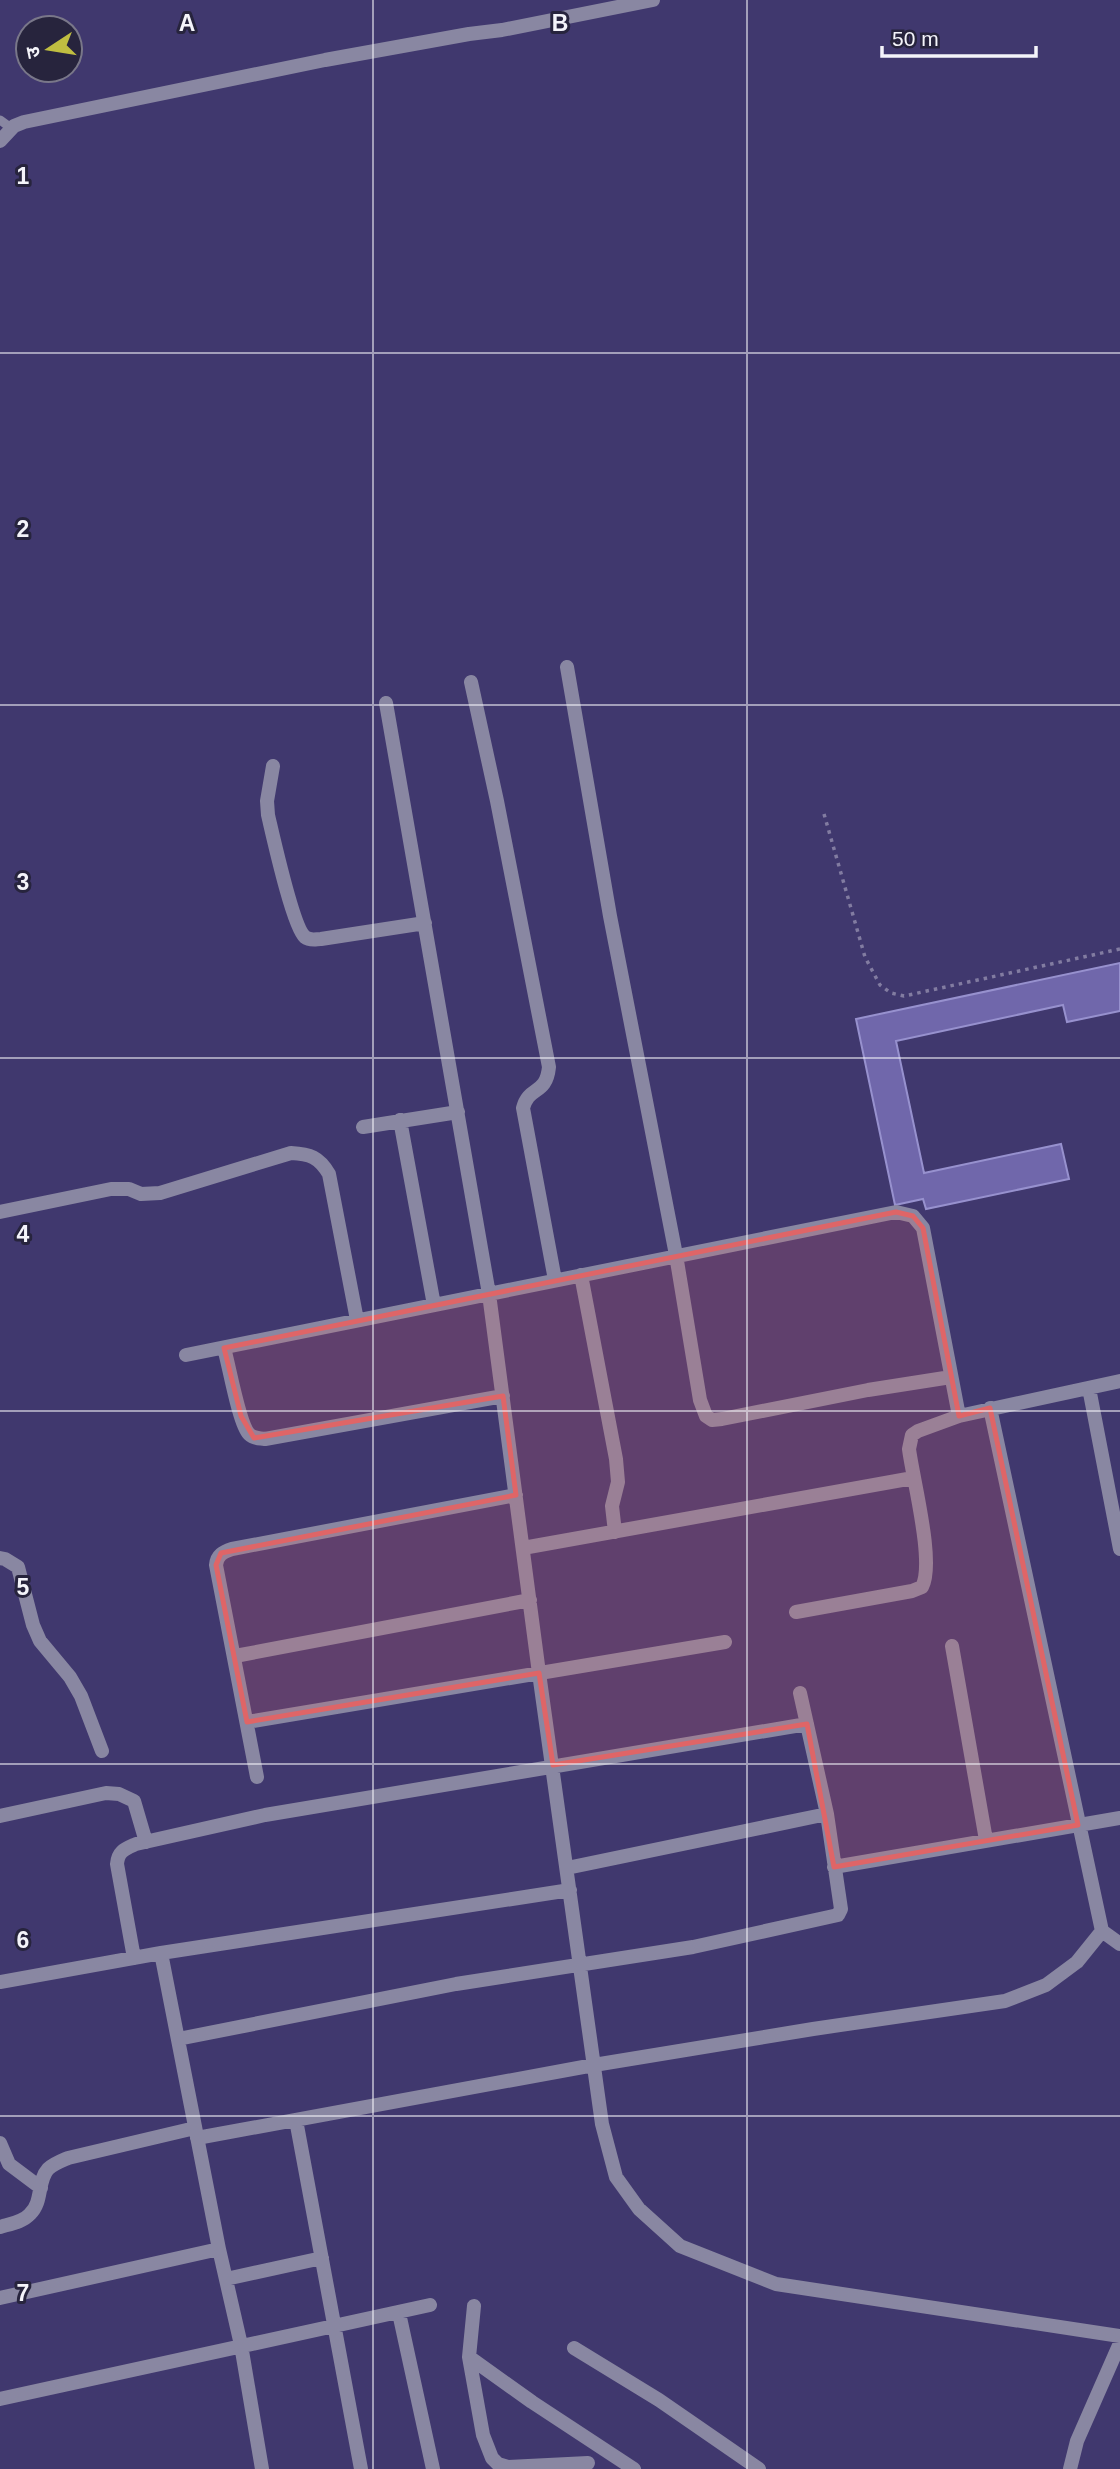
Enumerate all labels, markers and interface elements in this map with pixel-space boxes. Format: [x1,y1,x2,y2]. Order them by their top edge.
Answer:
text: A [179,10,195,36]
text: B [552,10,568,36]
north arrow [14,14,84,84]
scale bar [882,14,1036,58]
text: 50 m [892,27,939,50]
text: उ [21,44,44,60]
text: 1 [17,163,30,189]
text: 2 [17,516,29,542]
text: 3 [17,869,29,895]
text: 4 [17,1221,30,1247]
text: 5 [17,1574,30,1600]
text: 6 [17,1927,29,1953]
text: 7 [17,2280,29,2306]

